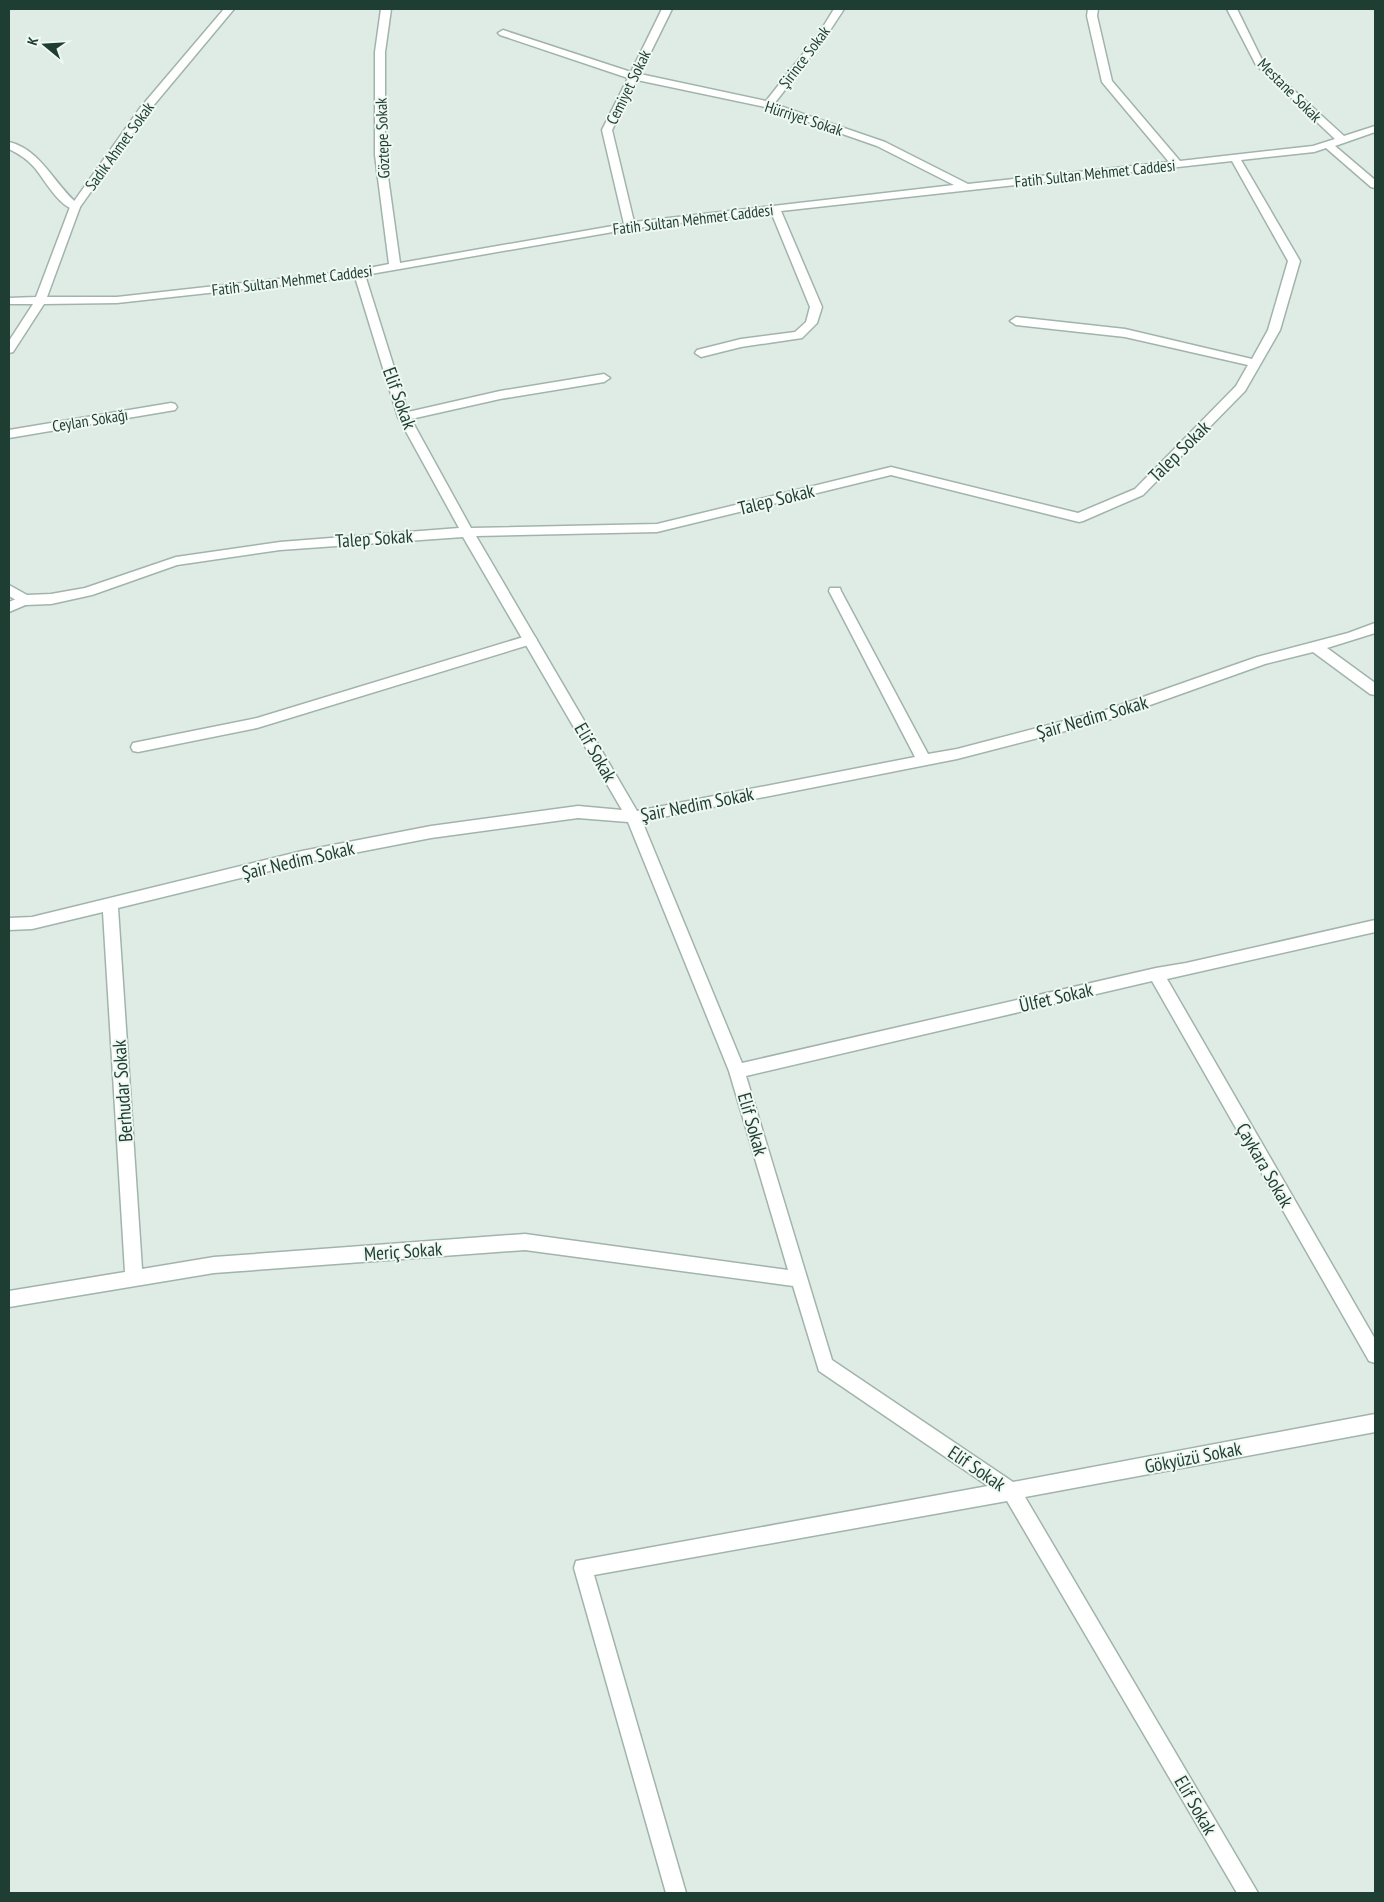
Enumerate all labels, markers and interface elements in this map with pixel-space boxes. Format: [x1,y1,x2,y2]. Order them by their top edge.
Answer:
north arrow [20,20,70,70]
street label: Şirince Sokak [774,21,834,92]
text: K [23,34,43,47]
street label: Cemiyet Sokak [601,46,655,128]
street label: Mestane Sokak [1254,54,1327,127]
street label: Hürriyet Sokak [763,96,846,140]
street label: Sadık Ahmet Sokak [80,97,158,194]
street label: Göztepe Sokak [371,97,393,179]
street label: Fatih Sultan Mehmet Caddesi [1014,155,1176,191]
street label: Fatih Sultan Mehmet Caddesi [612,199,774,239]
street label: Fatih Sultan Mehmet Caddesi [211,260,373,300]
street label: Elif Sokak [378,364,422,433]
street label: Ceylan Sokağı [51,404,129,436]
street label: Talep Sokak [1143,415,1215,487]
street label: Talep Sokak [735,478,817,520]
street label: Talep Sokak [334,523,414,553]
street label: Şair Nedim Sokak [1034,689,1151,744]
street label: Elif Sokak [570,718,623,786]
street label: Şair Nedim Sokak [638,781,756,827]
street label: Şair Nedim Sokak [239,835,357,885]
street label: Ülfet Sokak [1017,977,1096,1017]
street label: Berhudar Sokak [106,1038,138,1143]
street label: Elif Sokak [733,1090,774,1159]
street label: Çaykara Sokak [1231,1118,1299,1212]
street label: Meriç Sokak [363,1236,444,1266]
street label: Gökyüzü Sokak [1143,1436,1244,1478]
street label: Elif Sokak [944,1440,1011,1496]
street label: Elif Sokak [1170,1771,1223,1839]

